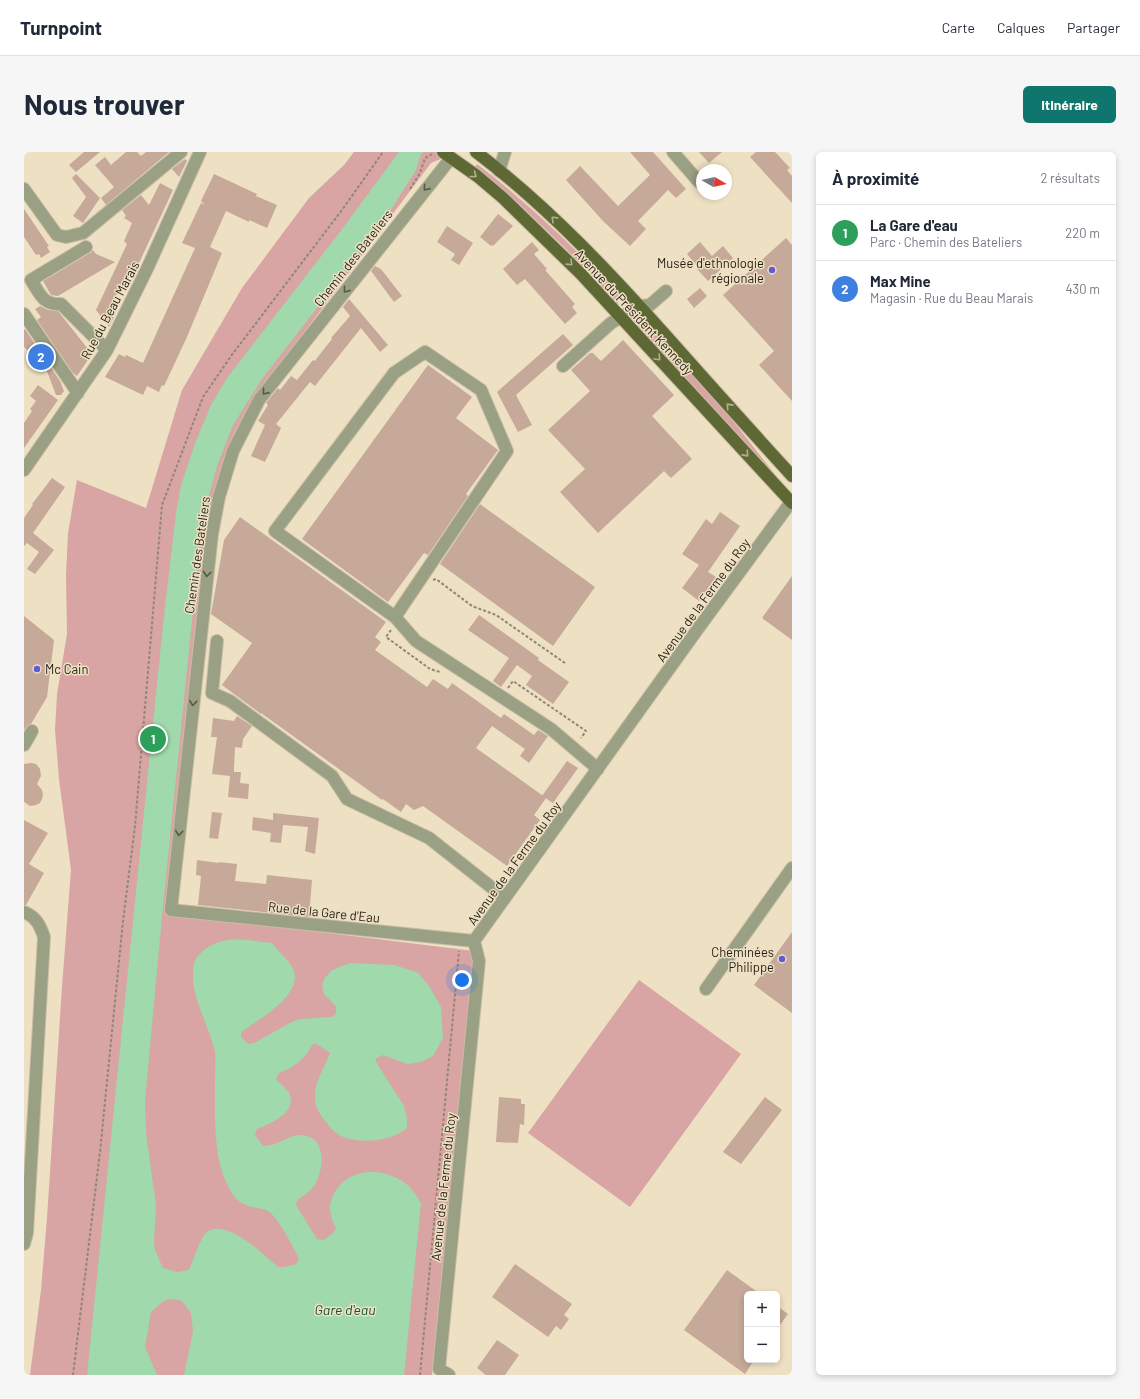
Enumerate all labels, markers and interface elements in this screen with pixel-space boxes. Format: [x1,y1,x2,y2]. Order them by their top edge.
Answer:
text: Turnpoint [20,16,102,39]
text: Carte [942,19,975,36]
text: Calques [997,19,1045,36]
text: Partager [1067,19,1120,36]
button: Itinéraire [1023,86,1116,123]
text: Nous trouver [24,87,185,121]
north arrow [696,164,732,200]
text: À proximité [832,168,919,188]
one-way arrow [470,170,477,177]
text: 2 résultats [1040,170,1100,186]
one-way arrow [424,183,431,190]
street label: Chemin des Bateliers [310,206,396,310]
one-way arrow [551,216,559,224]
text: La Gare d'eau [870,216,958,234]
text: 1 [843,225,847,241]
text: 220 m [1065,225,1100,241]
text: Parc · Chemin des Bateliers [870,234,1022,250]
street label: Avenue du Président Kennedy [571,246,697,378]
place label: Musée d'ethnologie régionale [657,255,764,286]
street label: Rue du Beau Marais [77,258,143,362]
one-way arrow [565,258,573,266]
marker: Musée d'ethnologie régionale [767,265,777,275]
text: Max Mine [870,272,931,290]
text: 2 [841,281,849,297]
text: 430 m [1065,281,1100,297]
one-way arrow [344,286,351,293]
text: Magasin · Rue du Beau Marais [870,290,1033,306]
pin: 2 [28,342,54,372]
one-way arrow [654,353,661,361]
one-way arrow [263,387,270,394]
one-way arrow [726,403,733,410]
one-way arrow [742,449,749,457]
street label: Chemin des Bateliers [181,495,213,615]
street label: Avenue de la Ferme du Roy [653,535,753,665]
one-way arrow [203,571,212,577]
place label: Mc Cain [45,661,88,677]
marker: Mc Cain [32,664,42,674]
one-way arrow [189,700,198,706]
pin: 1 [140,724,166,754]
street label: Avenue de la Ferme du Roy [464,798,564,928]
one-way arrow [175,830,184,836]
street label: Rue de la Gare d'Eau [267,898,381,926]
place label: Cheminées Philippe [711,944,774,975]
marker: Cheminées Philippe [777,954,787,964]
your location [452,970,472,990]
street label: Avenue de la Ferme du Roy [427,1112,459,1262]
map controls [744,1291,780,1363]
button: + [744,1291,780,1327]
water label: Gare d'eau [315,1301,375,1318]
button: − [744,1327,780,1363]

